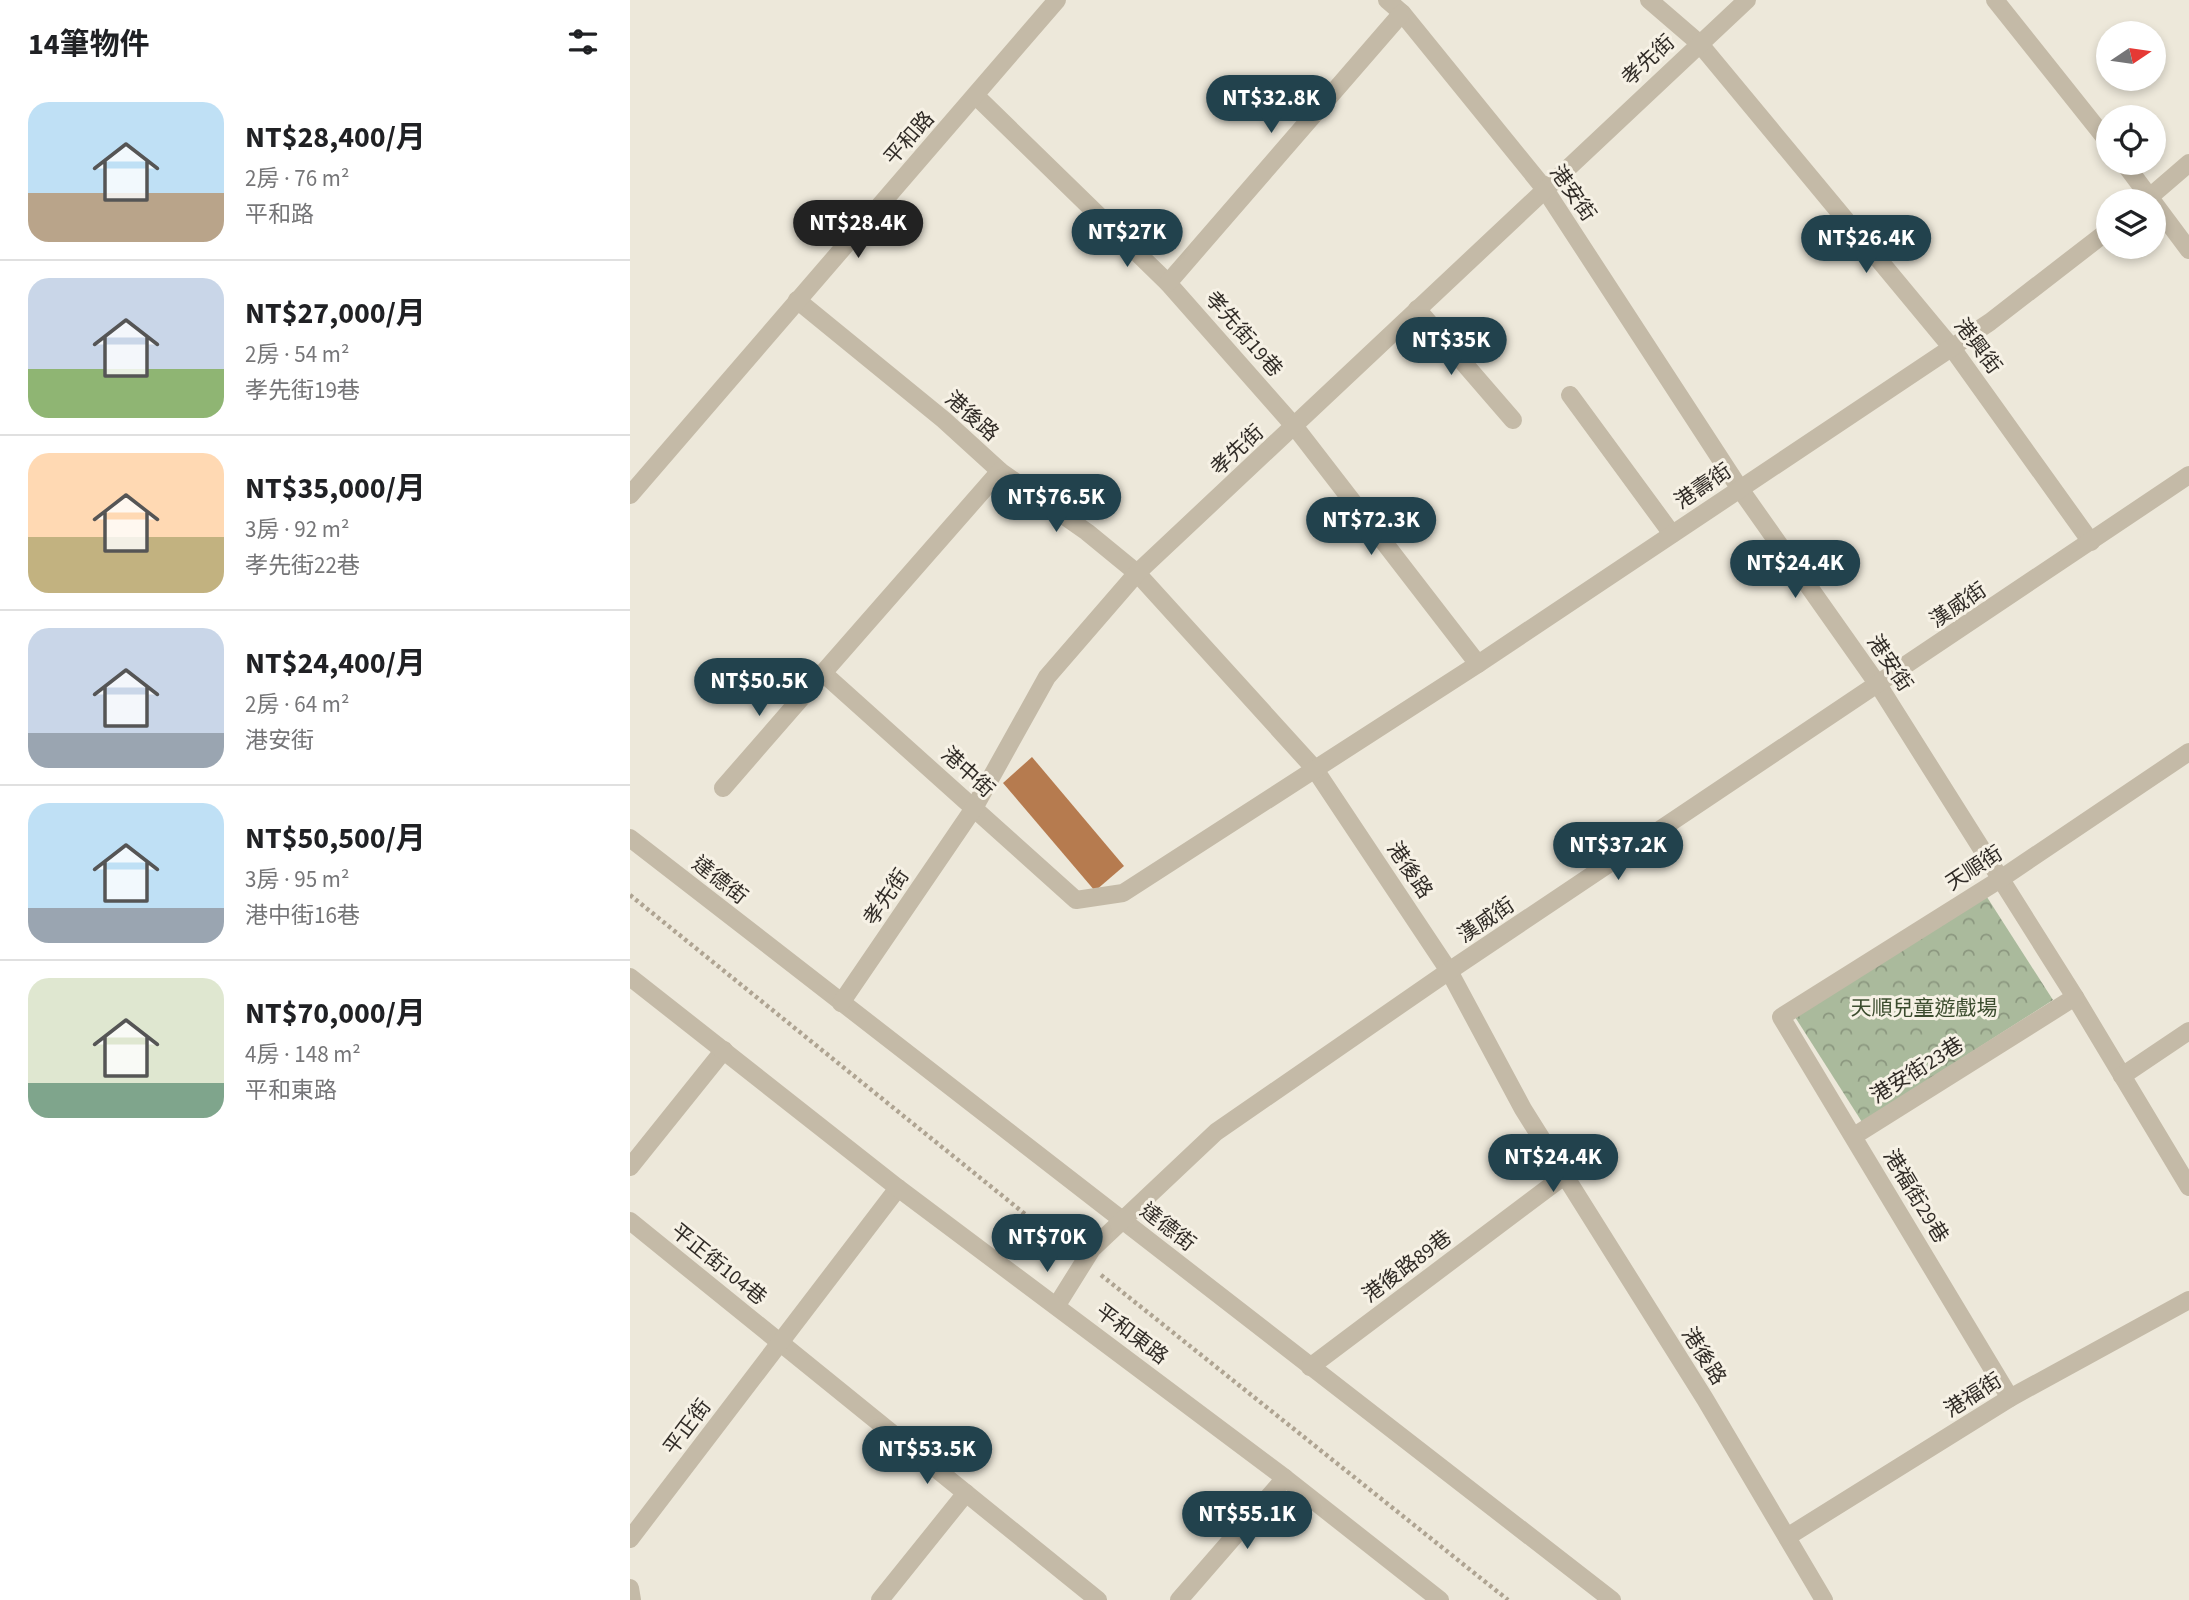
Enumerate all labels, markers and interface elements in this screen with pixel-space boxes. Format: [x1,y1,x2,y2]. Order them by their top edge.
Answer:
north arrow [2096,21,2166,91]
map controls [2096,21,2166,259]
text: 14筆物件 [28,23,150,66]
icon: filters [564,23,602,61]
street label: 孝先街 [1615,28,1681,92]
pin: NT$32.8K [1199,76,1343,135]
text: NT$32.8K [1222,81,1320,114]
street label: 平和路 [877,104,941,172]
button: locate [2096,105,2166,175]
text: NT$28,400/月 [245,116,426,159]
icon: home [84,130,168,214]
street label: 港安街 [1543,159,1603,227]
text: 2房 · 76 m² [245,162,349,195]
button: layers [2096,189,2166,259]
text: 平和路 [245,198,314,231]
pin: NT$28.4K [786,201,930,260]
text: NT$28.4K [809,206,907,239]
pin: NT$27K [1070,210,1184,269]
text: NT$27K [1088,215,1166,248]
pin: NT$26.4K [1794,216,1938,275]
text: NT$26.4K [1817,221,1915,254]
street label: 孝先街19巷 [1198,285,1290,383]
text: NT$27,000/月 [245,292,426,335]
icon: home [84,306,168,390]
street label: 港興街 [1947,312,2009,380]
pin: NT$35K [1394,318,1508,377]
text: NT$35K [1412,323,1490,356]
text: 2房 · 54 m² [245,338,349,371]
text: 孝先街19巷 [245,374,360,407]
street label: 港後路 [938,384,1006,448]
street label: 孝先街 [1204,418,1270,482]
street label: 港壽街 [1668,456,1738,516]
text: NT$35,000/月 [245,467,426,510]
pin: NT$76.5K [984,475,1128,534]
text: NT$76.5K [1007,480,1105,513]
icon: home [84,481,168,565]
pin: NT$72.3K [1299,498,1443,557]
text: NT$72.3K [1322,503,1420,536]
text: 3房 · 92 m² [245,513,349,546]
pin: NT$24.4K [1723,540,1867,600]
text: NT$24.4K [1746,546,1844,579]
text: 孝先街22巷 [245,549,360,582]
street label: 漢威街 [1923,575,1993,635]
street label: 港安街 [1860,628,1920,698]
text: NT$24,400/月 [245,642,426,685]
icon: home [84,656,168,740]
pin: NT$50.5K [687,658,831,718]
text: NT$50.5K [710,664,808,697]
text: 2房 · 64 m² [245,688,349,721]
text: 港安街 [245,724,314,757]
street label: 港中街 [935,740,1001,804]
text: NT$50,500/月 [245,817,426,860]
pin: NT$37.2K [1546,822,1690,882]
text: NT$37.2K [1569,828,1667,861]
icon: home [84,831,168,915]
street label: 港後路 [1380,835,1440,905]
street label: 天順街 [1939,838,2009,898]
street label: 達德街 [686,849,754,911]
street label: 孝先街 [856,862,916,932]
text: 3房 · 95 m² [245,863,349,896]
street label: 漢威街 [1451,890,1521,950]
text: 港中街16巷 [245,899,360,932]
text: NT$70,000/月 [245,992,426,1035]
park label: 天順兒童遊戲場 [1851,993,1998,1023]
icon: home [84,1006,168,1090]
street label: 港安街23巷 [1865,1029,1969,1111]
text: 4房 · 148 m² [245,1038,361,1071]
text: 平和東路 [245,1074,337,1107]
pin: NT$24.4K [1481,1134,1625,1194]
text: NT$24.4K [1504,1140,1602,1173]
street label: 港福街29巷 [1876,1143,1956,1249]
street label: 達德街 [1134,1196,1202,1258]
pin: NT$70K [990,1214,1104,1274]
street label: 平正街104巷 [665,1216,773,1312]
text: NT$70K [1008,1220,1086,1253]
street label: 港後路89巷 [1356,1222,1458,1310]
street label: 平和東路 [1089,1297,1175,1371]
street label: 港後路 [1675,1321,1733,1391]
street label: 港福街 [1938,1366,2008,1424]
street label: 平正街 [656,1393,718,1461]
pin: NT$53.5K [855,1426,999,1486]
text: NT$53.5K [878,1432,976,1465]
pin: NT$55.1K [1175,1492,1319,1551]
text: NT$55.1K [1198,1497,1296,1530]

